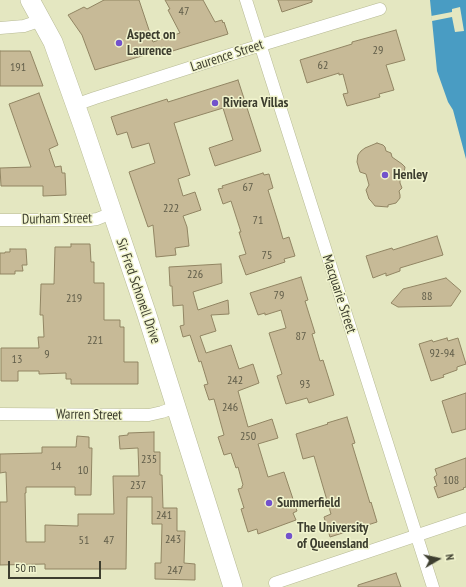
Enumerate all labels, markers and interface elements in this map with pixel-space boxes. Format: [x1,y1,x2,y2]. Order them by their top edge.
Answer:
house number: 47 [179,5,189,19]
place label: Aspect on Laurence [127,27,176,60]
street label: Laurence Street [188,36,266,76]
marker: Aspect on Laurence [114,38,124,48]
house number: 29 [373,44,383,58]
house number: 62 [318,59,328,73]
house number: 191 [10,61,26,75]
place label: Riviera Villas [223,95,288,111]
marker: Riviera Villas [210,98,220,108]
place label: Henley [393,167,428,183]
marker: Henley [380,170,390,180]
house number: 67 [243,181,253,195]
house number: 222 [163,202,179,216]
street label: Durham Street [22,210,92,228]
house number: 71 [253,214,263,228]
street label: Sir Fred Schonell Drive [112,236,164,346]
house number: 75 [262,249,272,263]
street label: Macquarie Street [318,253,360,335]
house number: 226 [187,268,203,282]
house number: 79 [274,289,284,303]
house number: 88 [422,290,432,304]
house number: 219 [66,292,82,306]
house number: 87 [296,330,306,344]
house number: 221 [87,334,103,348]
house number: 92-94 [429,347,455,361]
house number: 9 [44,348,50,362]
house number: 13 [12,353,22,367]
house number: 242 [227,374,243,388]
house number: 93 [300,378,310,392]
house number: 246 [222,401,238,415]
street label: Warren Street [56,406,122,424]
house number: 250 [240,430,256,444]
house number: 235 [141,453,157,467]
house number: 14 [51,460,61,474]
house number: 10 [78,464,88,478]
house number: 108 [443,474,459,488]
house number: 237 [130,479,146,493]
place label: Summerfield [277,495,340,511]
marker: Summerfield [264,498,274,508]
house number: 241 [156,509,172,523]
place label: The University of Queensland [297,520,369,552]
marker: The University of Queensland [284,531,294,541]
house number: 243 [165,533,181,547]
house number: 51 [79,534,89,548]
house number: 47 [104,534,114,548]
north arrow [418,539,458,579]
scale bar [10,553,103,579]
text: N [442,553,457,561]
text: 50 m [15,560,36,575]
house number: 247 [167,564,183,578]

